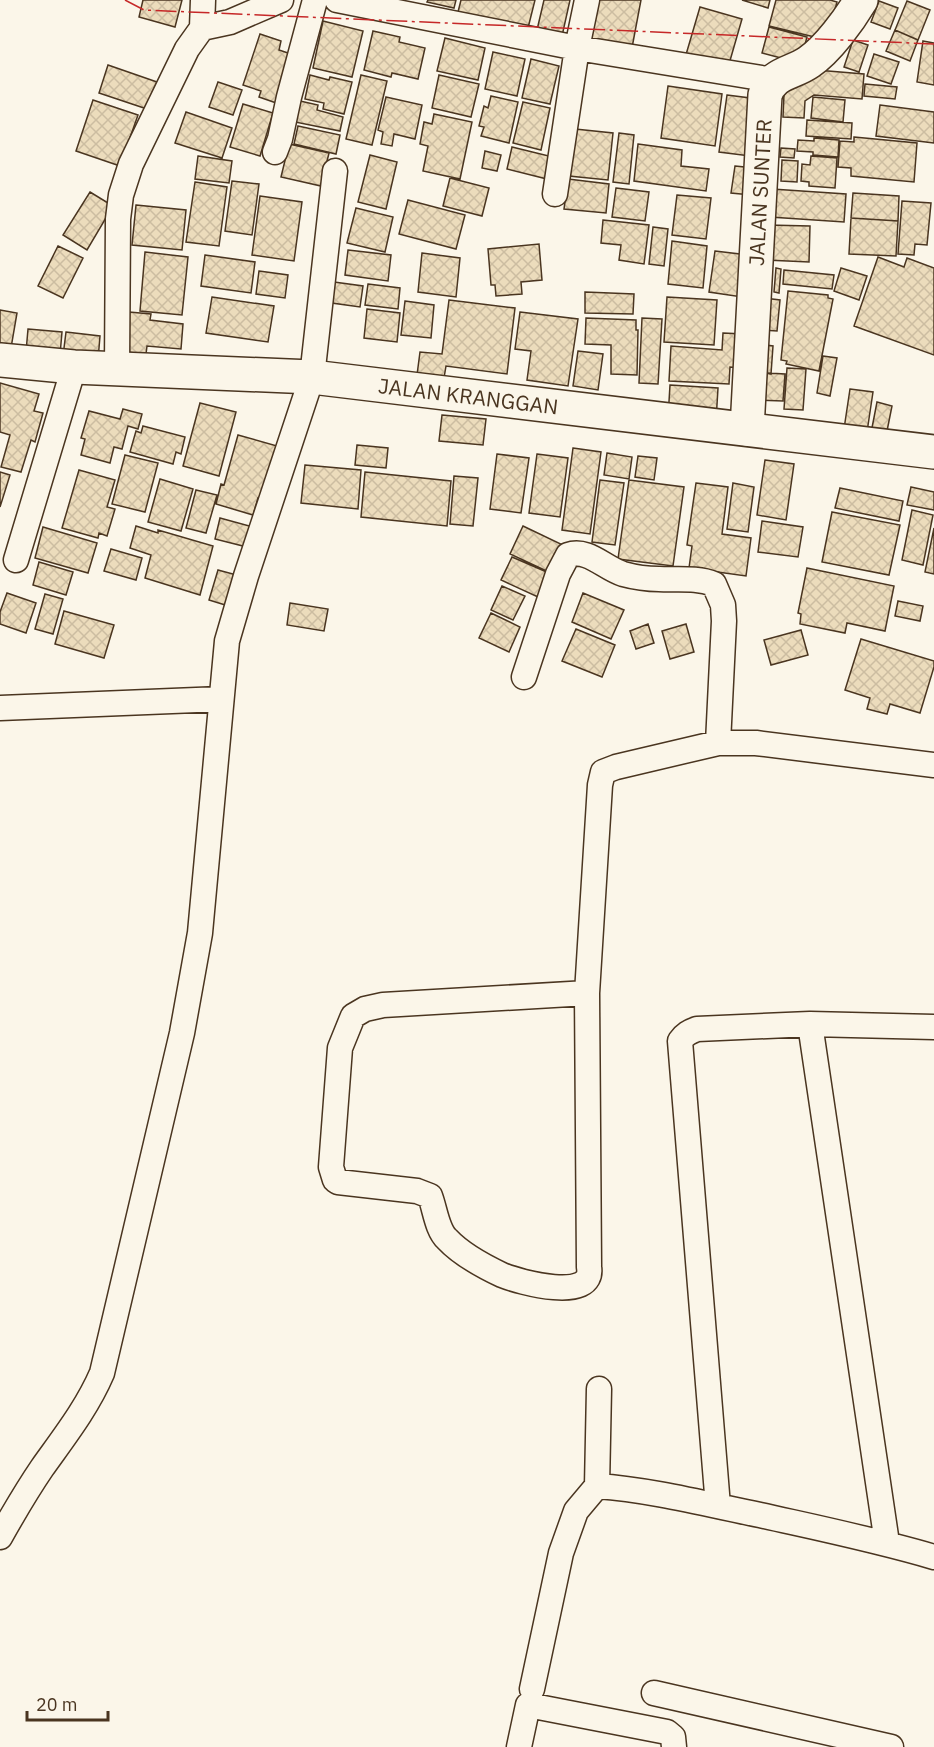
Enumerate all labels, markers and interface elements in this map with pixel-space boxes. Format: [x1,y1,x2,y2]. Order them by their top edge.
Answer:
street label: JALAN SUNTER [742,118,778,267]
street label: JALAN KRANGGAN [377,371,560,421]
scale bar [27,1684,108,1722]
text: 20 m [36,1693,78,1716]

